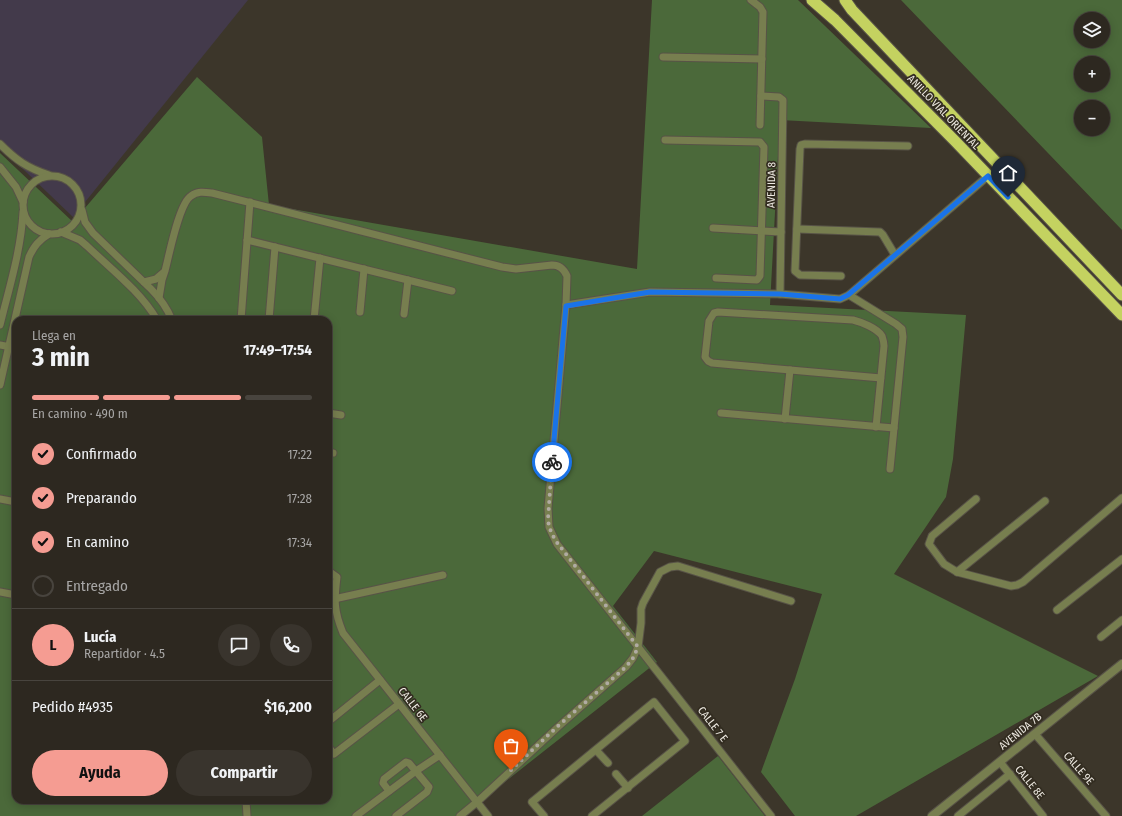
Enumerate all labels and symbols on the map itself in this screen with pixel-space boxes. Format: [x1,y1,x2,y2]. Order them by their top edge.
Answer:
street label: ANILLO VIAL ORIENTAL [905,72,983,152]
pin [991,156,1025,197]
street label: AVENIDA 8 [765,161,778,208]
courier [532,442,572,482]
street label: CALLE 6E [395,685,430,724]
street label: CALLE 7 E [695,704,730,744]
street label: AVENIDA 7B [996,710,1044,753]
pin [494,729,528,770]
street label: CALLE 9E [1061,749,1096,787]
street label: CALLE 8E [1012,763,1047,802]

